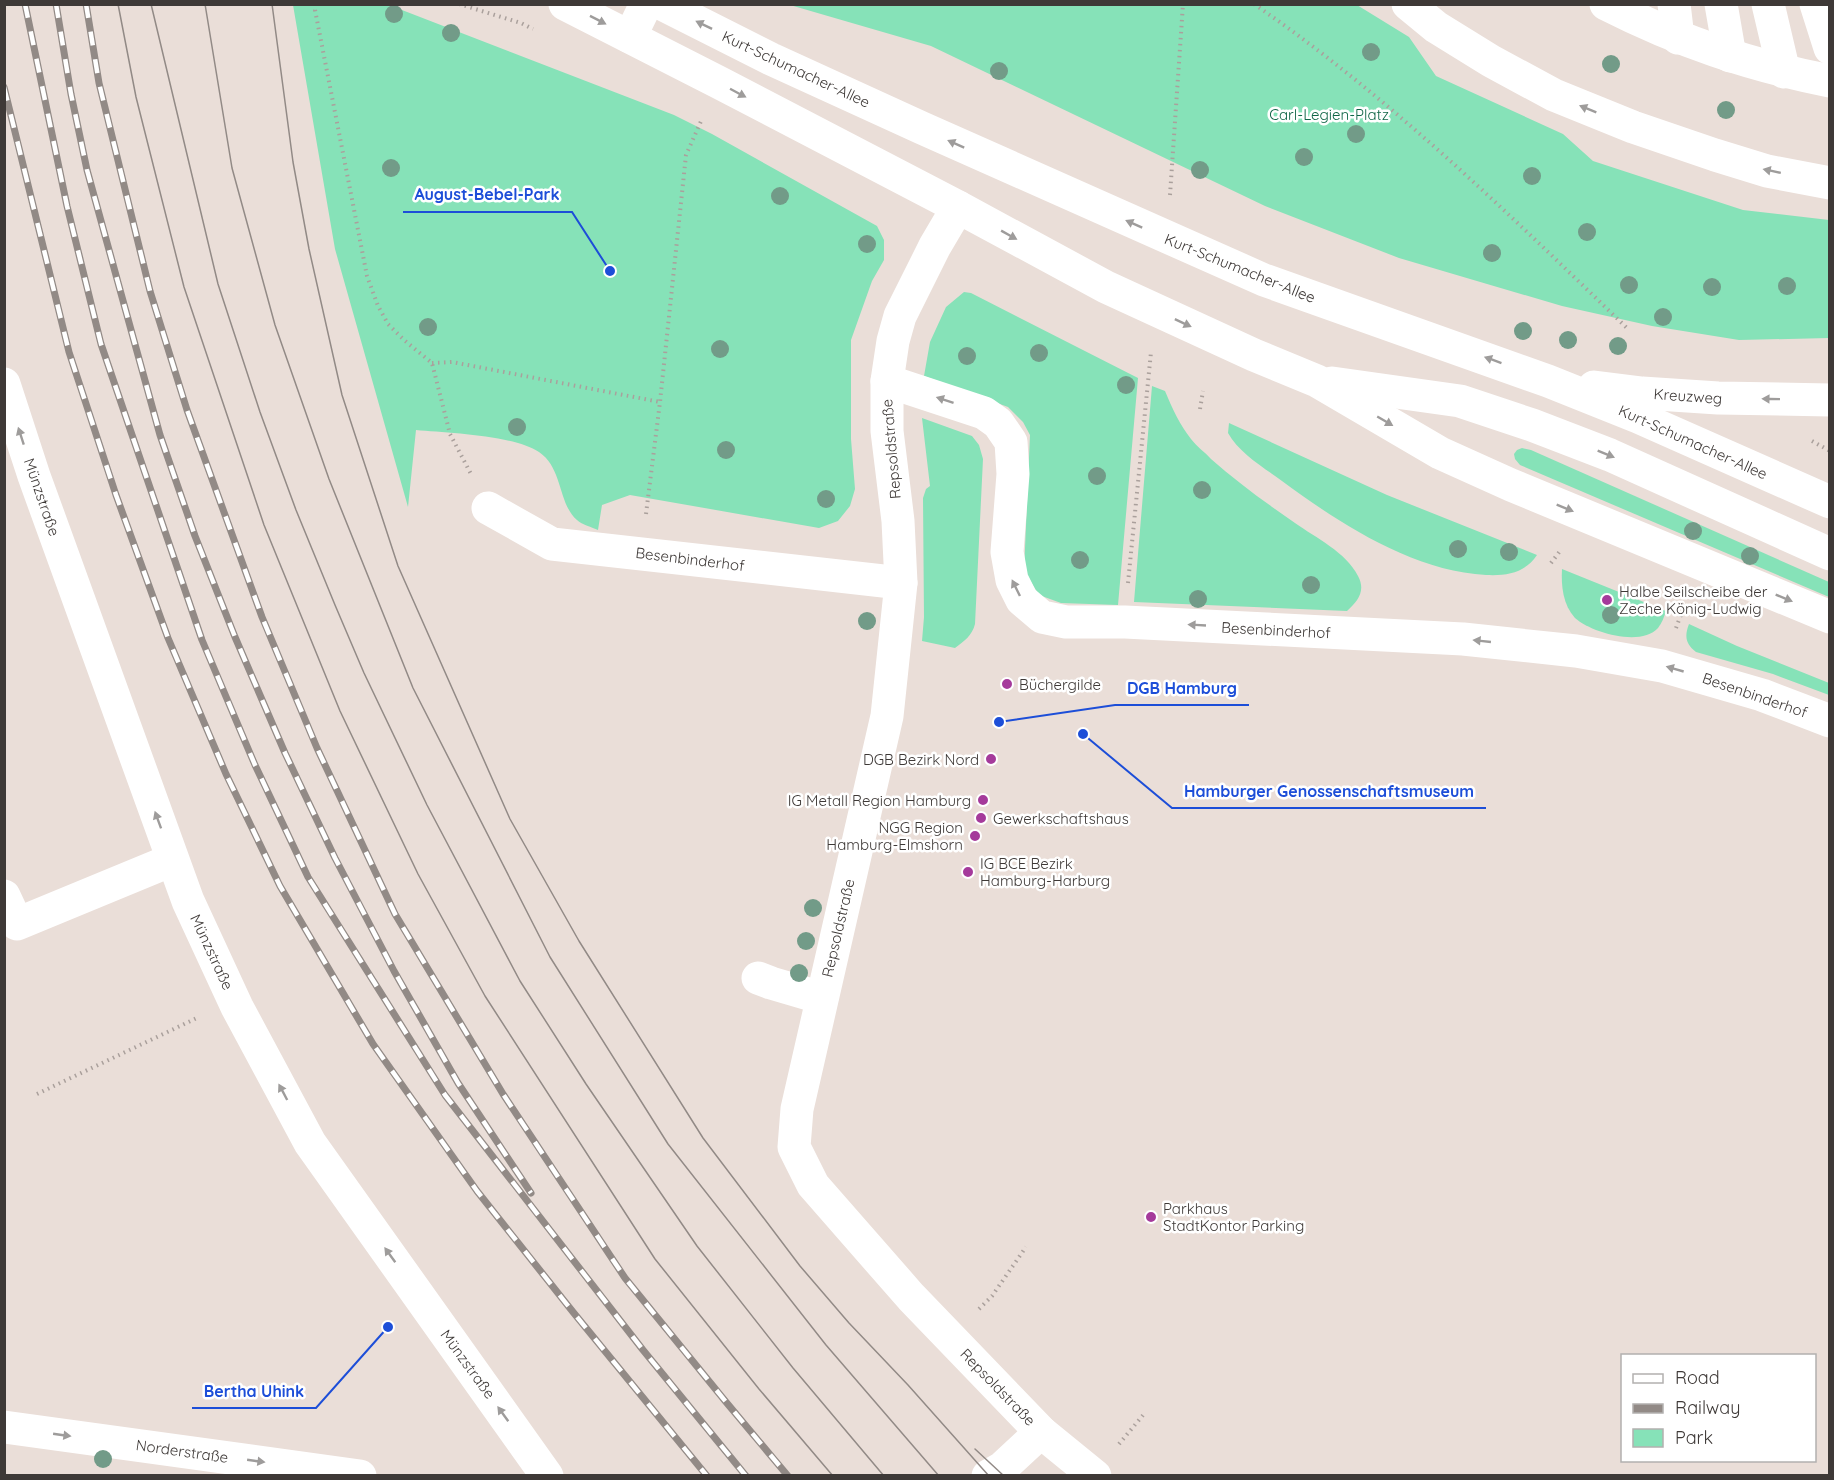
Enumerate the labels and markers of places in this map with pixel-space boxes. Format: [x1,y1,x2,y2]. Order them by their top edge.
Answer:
callout: August-Bebel-Park [403,178,572,212]
place label: Halbe Seilscheibe der Zeche König-Ludwig [1619,582,1768,618]
marker: Halbe Seilscheibe der Zeche König-Ludwig [1600,593,1614,607]
callout: DGB Hamburg [1115,671,1249,705]
place label: Büchergilde [1019,675,1101,694]
marker: Büchergilde [1000,677,1014,691]
place label: DGB Bezirk Nord [863,750,979,769]
marker: DGB Bezirk Nord [984,752,998,766]
callout: Hamburger Genossenschaftsmuseum [1172,774,1486,808]
place label: IG Metall Region Hamburg [788,791,971,810]
marker: IG Metall Region Hamburg [976,793,990,807]
place label: Gewerkschaftshaus [993,809,1129,828]
marker: Gewerkschaftshaus [974,811,988,825]
place label: NGG Region Hamburg-Elmshorn [826,818,963,854]
marker: NGG Region Hamburg-Elmshorn [968,829,982,843]
place label: IG BCE Bezirk Hamburg-Harburg [980,854,1110,890]
marker: IG BCE Bezirk Hamburg-Harburg [961,865,975,879]
place label: Parkhaus StadtKontor Parking [1163,1199,1304,1235]
marker: Parkhaus StadtKontor Parking [1144,1210,1158,1224]
callout: Bertha Uhink [192,1374,316,1408]

